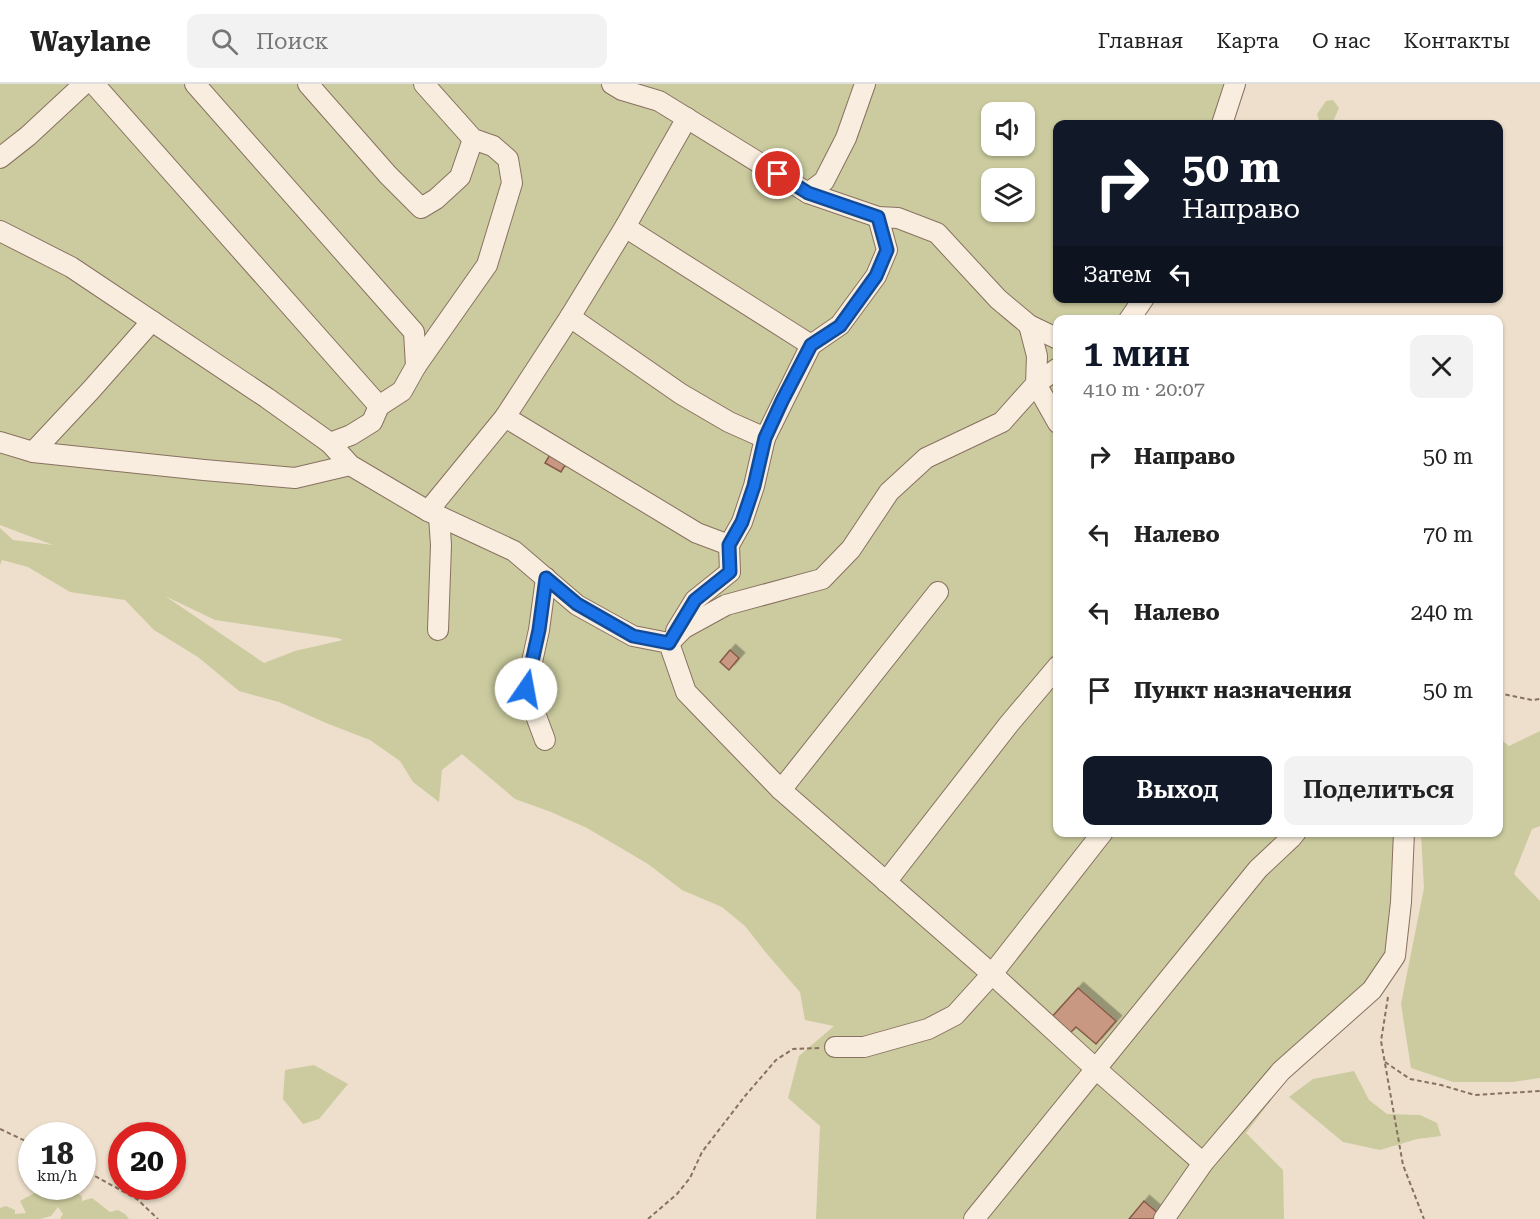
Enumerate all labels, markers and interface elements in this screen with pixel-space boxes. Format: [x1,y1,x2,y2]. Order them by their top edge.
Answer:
search box [187,14,607,68]
text: Waylane [30,25,151,58]
icon: search [208,25,241,58]
text: Поиск [256,29,328,54]
text: Главная [1098,29,1183,53]
text: Карта [1216,29,1279,53]
text: О нас [1312,29,1371,53]
text: Контакты [1404,29,1510,53]
map controls [981,102,1035,222]
button: sound [981,102,1035,156]
text: 50 m [1182,143,1280,192]
icon: right [1083,144,1161,222]
pin [752,148,803,199]
icon: arrive [761,157,794,190]
button: layers [981,168,1035,222]
text: Направо [1182,193,1300,225]
icon: left [1164,258,1197,291]
text: Затем [1083,262,1152,287]
text: 1 мин [1083,333,1190,375]
button: close [1410,335,1473,398]
text: 410 m · 20:07 [1083,377,1205,401]
icon: right [1083,440,1116,473]
text: Направо [1134,444,1235,469]
text: 50 m [1423,444,1473,469]
icon: left [1083,518,1116,551]
text: Налево [1134,522,1220,547]
text: 70 m [1423,522,1473,547]
icon: left [1083,596,1116,629]
text: Налево [1134,600,1220,625]
text: 240 m [1410,600,1473,625]
position arrow [494,657,558,721]
icon: arrive [1083,674,1116,707]
text: Пункт назначения [1134,678,1352,703]
text: 50 m [1423,678,1473,703]
button: Выход [1083,756,1272,825]
button: Поделиться [1284,756,1473,825]
speed limit sign: 20 [108,1122,186,1200]
text: 18 [40,1136,74,1171]
text: km/h [37,1167,77,1185]

